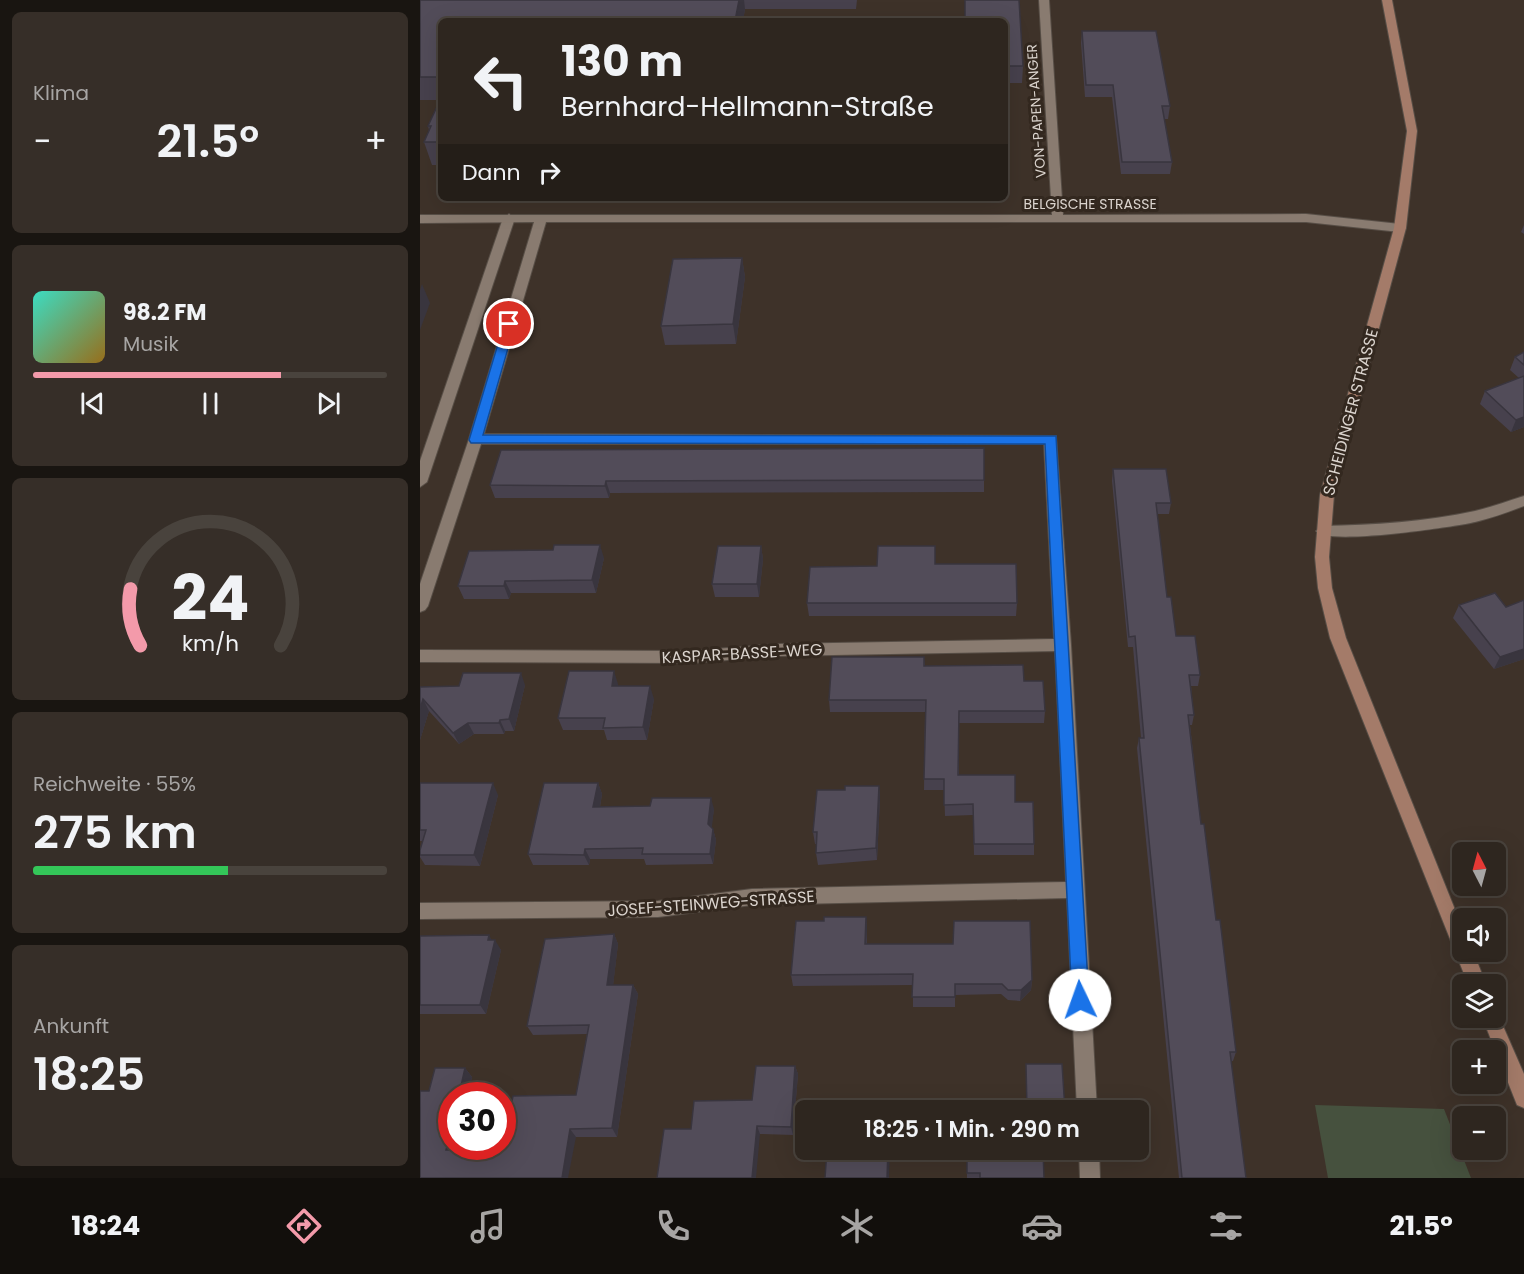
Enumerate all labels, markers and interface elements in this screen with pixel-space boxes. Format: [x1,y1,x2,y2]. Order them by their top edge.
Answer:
text: 130 m [561,32,683,91]
icon: left [462,42,540,120]
street label: VON-PAPEN-ANGER [1021,43,1051,179]
text: Klima [33,79,89,107]
text: Bernhard-Hellmann-Straße [561,88,934,125]
text: 21.5° [156,110,259,173]
text: − [33,118,51,165]
text: + [364,118,387,165]
icon: right [533,156,566,189]
text: Dann [462,157,521,188]
street label: BELGISCHE STRASSE [1023,194,1157,214]
text: 98.2 FM [123,297,206,328]
pin [483,298,534,349]
icon: arrive [492,307,525,340]
street label: SCHEIDINGER STRASSE [1317,326,1384,498]
text: Musik [123,330,179,358]
icon: previous [76,387,109,420]
icon: pause [194,387,227,420]
icon: next [312,387,345,420]
text: 24 [171,554,249,642]
text: km/h [181,628,239,659]
street label: KASPAR-BASSE-WEG [661,638,823,669]
text: Reichweite · 55% [33,770,196,798]
text: 275 km [33,801,197,864]
north arrow [1452,842,1506,896]
map controls [1452,842,1506,1160]
street label: JOSEF-STEINWEG-STRASSE [607,885,815,922]
button: sound [1452,908,1506,962]
position arrow [1048,968,1112,1032]
button: layers [1452,974,1506,1028]
text: Ankunft [33,1012,109,1040]
button: + [1452,1040,1506,1094]
text: 18:25 [33,1043,145,1106]
speed limit sign: 30 [438,1082,516,1160]
button: − [1452,1106,1506,1160]
text: 18:25 · 1 Min. · 290 m [864,1114,1080,1145]
icon: directions [283,1205,325,1247]
icon: music [467,1205,509,1247]
icon: phone [652,1205,694,1247]
icon: climate [836,1205,878,1247]
icon: car [1021,1205,1063,1247]
icon: filters [1205,1205,1247,1247]
text: 18:24 [71,1207,140,1244]
text: 21.5° [1390,1207,1453,1244]

